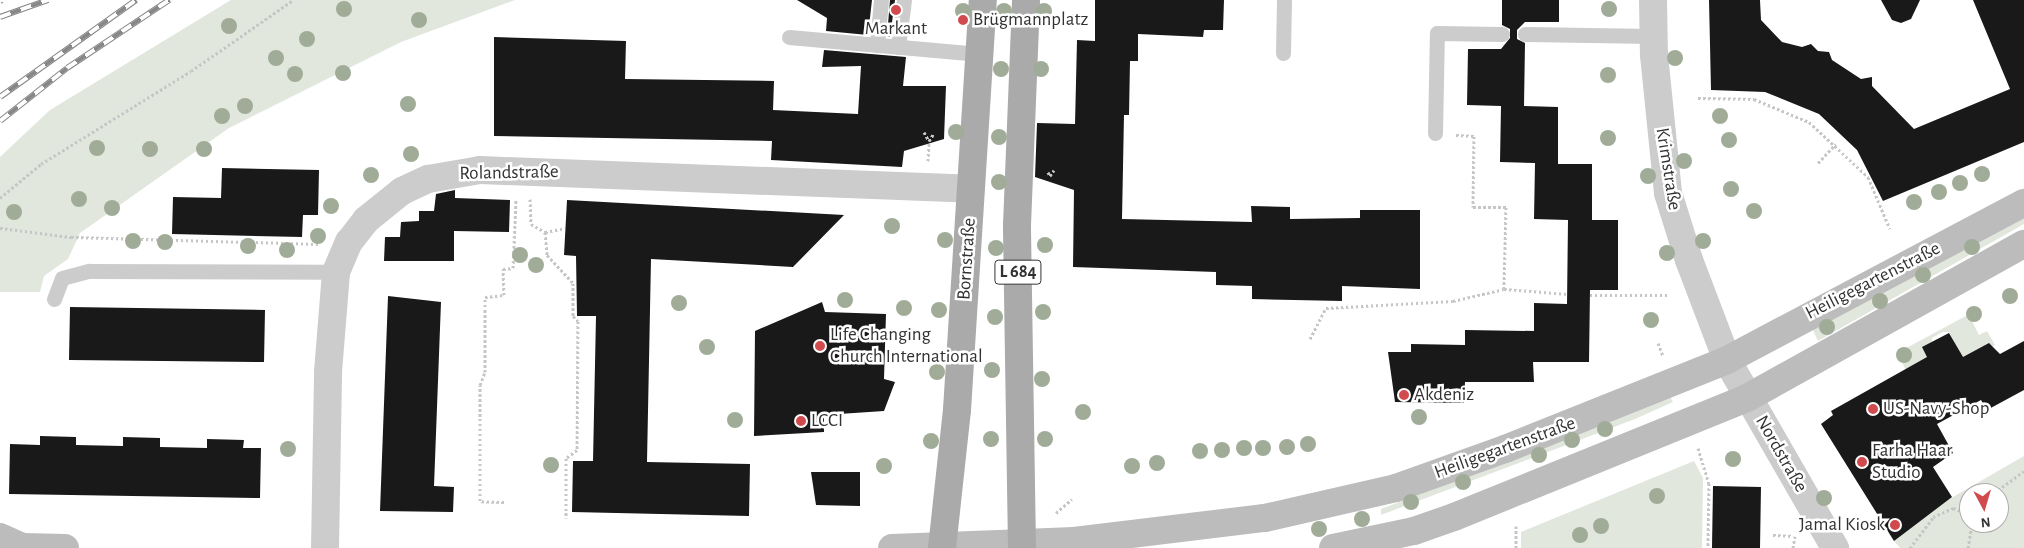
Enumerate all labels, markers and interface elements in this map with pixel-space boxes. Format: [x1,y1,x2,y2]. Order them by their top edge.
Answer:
marker: Markant [890,4,902,16]
place label: Brügmannplatz [973,9,1088,31]
marker: Brügmannplatz [957,14,969,26]
place label: Markant [865,18,927,40]
street label: Krimstraße [1650,126,1686,212]
street label: Rolandstraße [459,161,559,185]
street label: Bornstraße [953,217,981,301]
street label: Heiligegartenstraße [1802,237,1944,325]
road number: L 684 [994,256,1042,288]
place label: Life Changing Church International [830,324,983,368]
marker: Life Changing Church International [814,340,826,352]
place label: Akdeniz [1414,384,1474,406]
marker: Akdeniz [1398,389,1410,401]
place label: US-Navy-Shop [1883,398,1989,420]
marker: US-Navy-Shop [1867,403,1879,415]
place label: LCCI [811,410,843,432]
street label: Heiligegartenstraße [1431,412,1579,484]
street label: Nordstraße [1750,412,1812,496]
marker: LCCI [795,415,807,427]
place label: Farha Haar Studio [1872,440,1952,484]
marker: Farha Haar Studio [1856,456,1868,468]
north arrow [1959,483,2009,533]
place label: Jamal Kiosk [1799,514,1885,536]
text: N [1980,514,1991,529]
marker: Jamal Kiosk [1889,519,1901,531]

